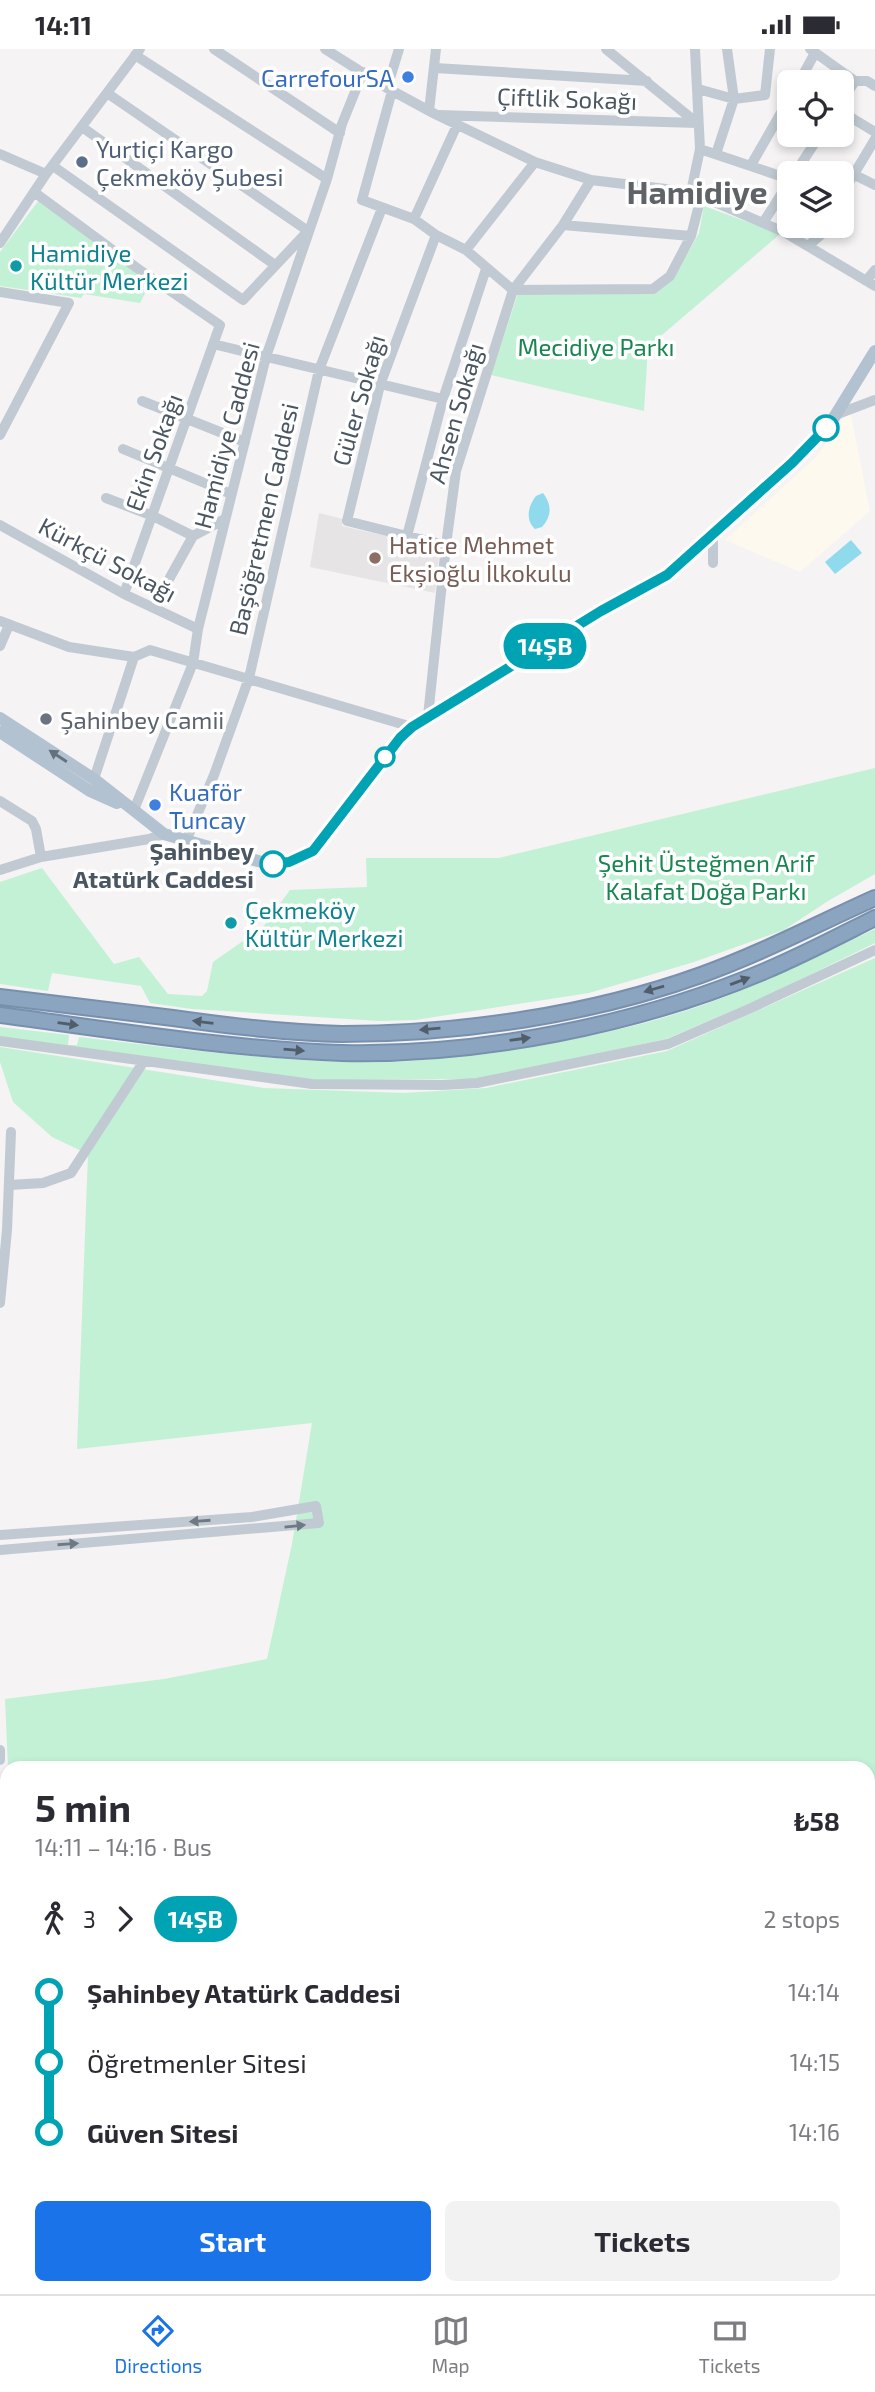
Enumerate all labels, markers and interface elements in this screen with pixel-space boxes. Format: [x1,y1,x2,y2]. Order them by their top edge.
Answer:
text: 14:11 [35,9,92,40]
place label: CarrefourSA [261,63,394,92]
marker: CarrefourSA [400,69,416,85]
map controls [777,70,854,238]
button: locate [777,70,854,147]
street label: Çiftlik Sokağı [496,81,638,116]
place label: Yurtiçi Kargo Çekmeköy Şubesi [96,134,283,192]
marker: Yurtiçi Kargo Çekmeköy Şubesi [74,154,90,170]
button: layers [777,161,854,238]
district label: Hamidiye [626,172,768,211]
place label: Hamidiye Kültür Merkezi [30,238,189,295]
marker: Hamidiye Kültür Merkezi [8,258,24,274]
street label: Güler Sokağı [325,331,391,469]
park label: Mecidiye Parkı [517,332,675,361]
street label: Hamidiye Caddesi [187,338,265,532]
street label: Ahsen Sokağı [421,339,489,487]
street label: Ekin Sokağı [118,389,188,515]
street label: Başöğretmen Caddesi [222,400,305,638]
unlabelled marker [813,415,839,441]
street label: Kürkçü Sokağı [34,511,182,608]
place label: Hatice Mehmet Ekşioğlu İlkokulu [389,530,572,588]
marker: Hatice Mehmet Ekşioğlu İlkokulu [367,550,383,566]
line badge: 14ŞB [496,623,594,669]
text: 14ŞB [517,631,573,660]
place label: Şahinbey Camii [60,705,224,735]
marker: Şahinbey Camii [38,711,54,727]
unlabelled marker [375,747,395,767]
one-way arrow [49,749,68,762]
place label: Kuaför Tuncay [169,777,246,834]
marker: Kuaför Tuncay [147,797,163,813]
place label: Şahinbey Atatürk Caddesi [73,836,254,893]
park label: Şehit Üsteğmen Arif Kalafat Doğa Parkı [598,848,815,905]
marker: Şahinbey Atatürk Caddesi [260,851,286,877]
place label: Çekmeköy Kültür Merkezi [245,895,404,952]
marker: Çekmeköy Kültür Merkezi [223,915,239,931]
one-way arrow [729,975,750,986]
one-way arrow [643,985,664,995]
one-way arrow [192,1017,214,1028]
one-way arrow [57,1018,79,1029]
one-way arrow [419,1024,441,1035]
one-way arrow [509,1033,531,1044]
one-way arrow [283,1045,305,1056]
one-way arrow [189,1516,211,1527]
one-way arrow [284,1520,306,1531]
one-way arrow [57,1538,79,1549]
text: 5 min [35,1784,131,1830]
text: ₺58 [794,1805,840,1836]
text: 14:11 – 14:16 · Bus [35,1833,212,1861]
icon: walk [35,1900,73,1938]
icon: forward [106,1900,144,1938]
text: 14ŞB [168,1904,223,1933]
text: 3 [83,1905,96,1933]
text: 2 stops [763,1905,840,1933]
text: Şahinbey Atatürk Caddesi [87,1977,401,2008]
text: 14:14 [788,1978,840,2006]
text: Öğretmenler Sitesi [87,2047,307,2078]
text: 14:15 [790,2048,840,2076]
text: Güven Sitesi [87,2117,238,2148]
text: 14:16 [789,2118,840,2146]
button: Start [35,2201,431,2281]
button: Tickets [445,2201,840,2281]
tab: Directions [115,2312,202,2377]
tab: Map [431,2312,470,2377]
tab: Tickets [699,2312,760,2377]

